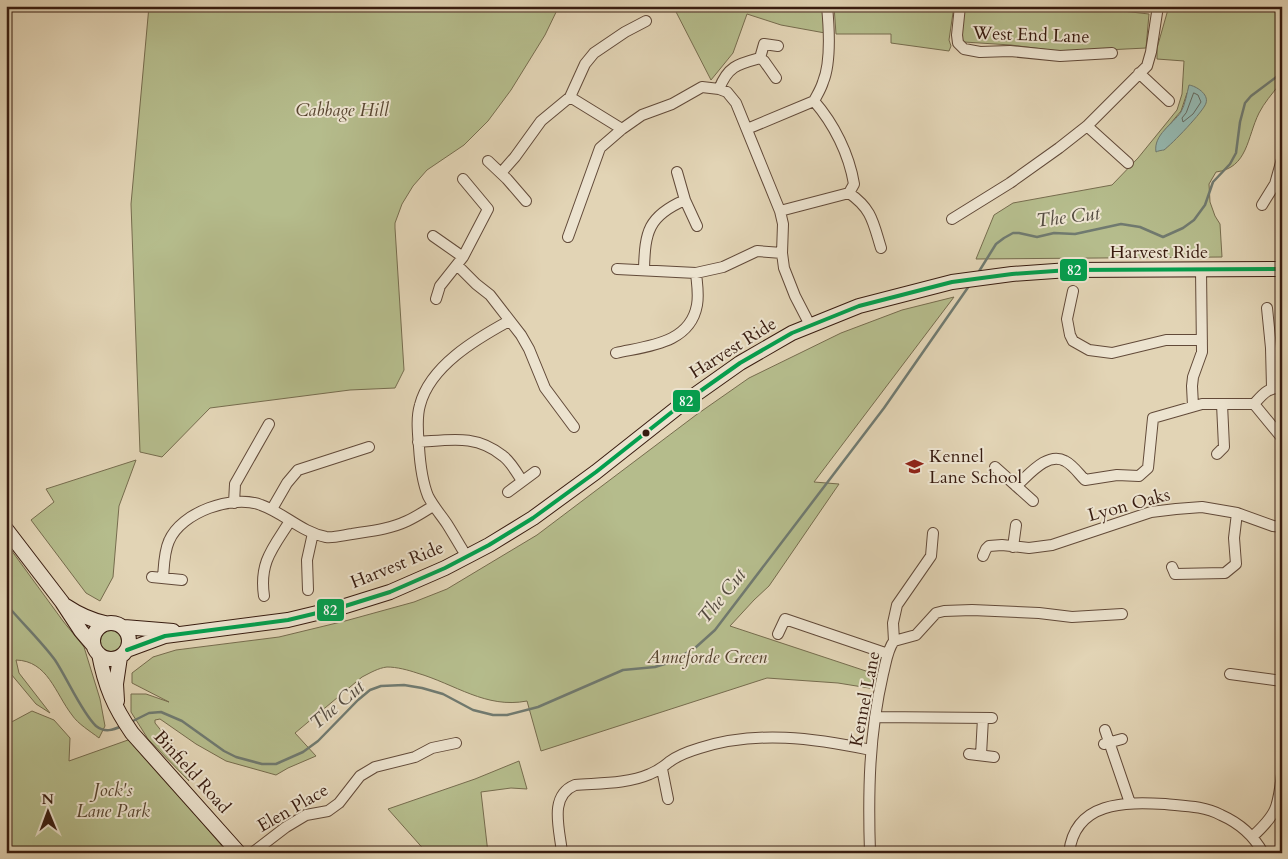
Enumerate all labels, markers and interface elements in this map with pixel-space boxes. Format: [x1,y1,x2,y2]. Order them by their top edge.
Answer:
street label: West End Lane [971,20,1090,50]
park label: Cabbage Hill [295,98,390,123]
water label: The Cut [1035,200,1102,234]
street label: Harvest Ride [1110,240,1208,265]
line badge: 82 [1059,258,1088,282]
text: 82 [1067,261,1081,280]
street label: Harvest Ride [685,311,781,385]
line badge: 82 [672,389,701,413]
text: 82 [679,392,693,411]
unlabelled marker [641,428,651,438]
place label: Kennel Lane School [929,444,1022,490]
school or university icon: Kennel Lane School [905,456,925,476]
street label: Lyon Oaks [1085,482,1173,528]
street label: Harvest Ride [347,535,447,595]
water label: The Cut [692,563,753,629]
line badge: 82 [316,598,345,622]
text: 82 [323,601,337,620]
park label: Anneforde Green [646,645,767,670]
street label: Kennel Lane [844,649,886,749]
water label: The Cut [304,674,370,735]
street label: Binfield Road [148,725,236,819]
park label: Jock's Lane Park [76,778,150,824]
street label: Elen Place [253,778,333,838]
north arrow [22,786,72,836]
text: N [42,790,54,809]

